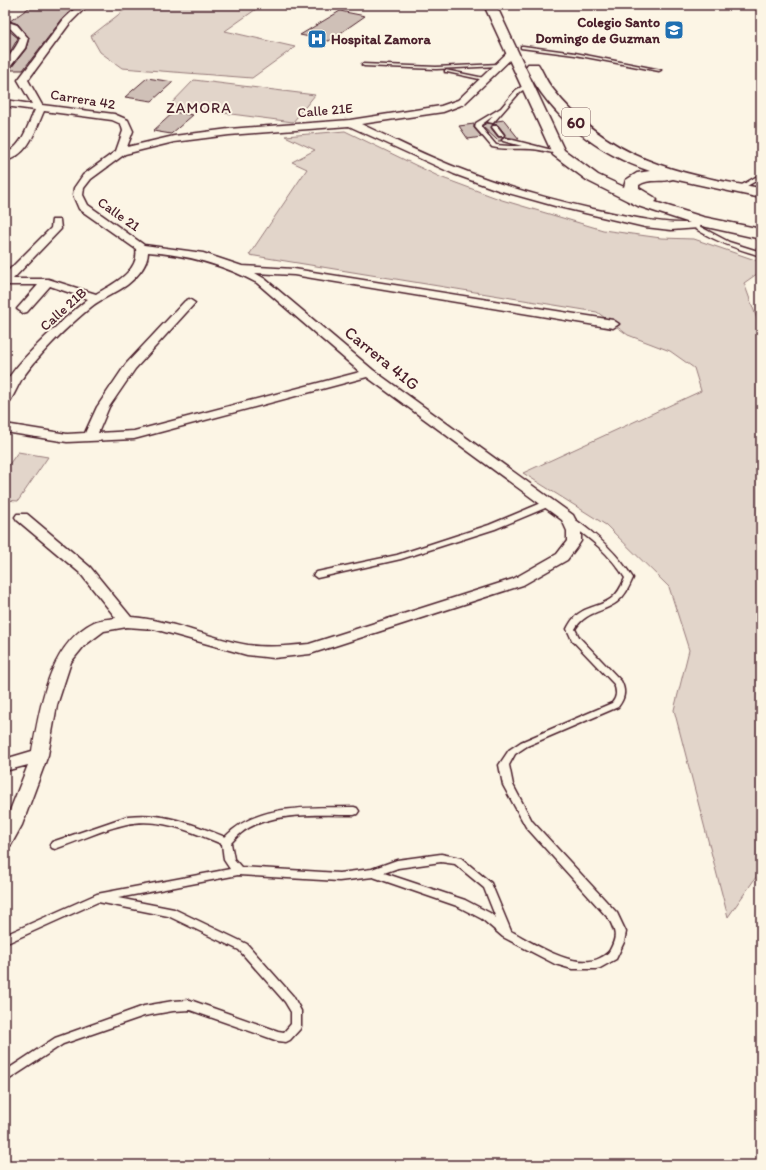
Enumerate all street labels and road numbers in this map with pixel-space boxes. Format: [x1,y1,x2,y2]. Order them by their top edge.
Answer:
street label: Carrera 42 [49,86,117,113]
street label: Calle 21E [297,100,354,121]
road number: 60 [562,108,590,136]
street label: Calle 21 [94,194,144,235]
street label: Calle 21B [36,284,90,335]
street label: Carrera 41G [341,322,423,394]

